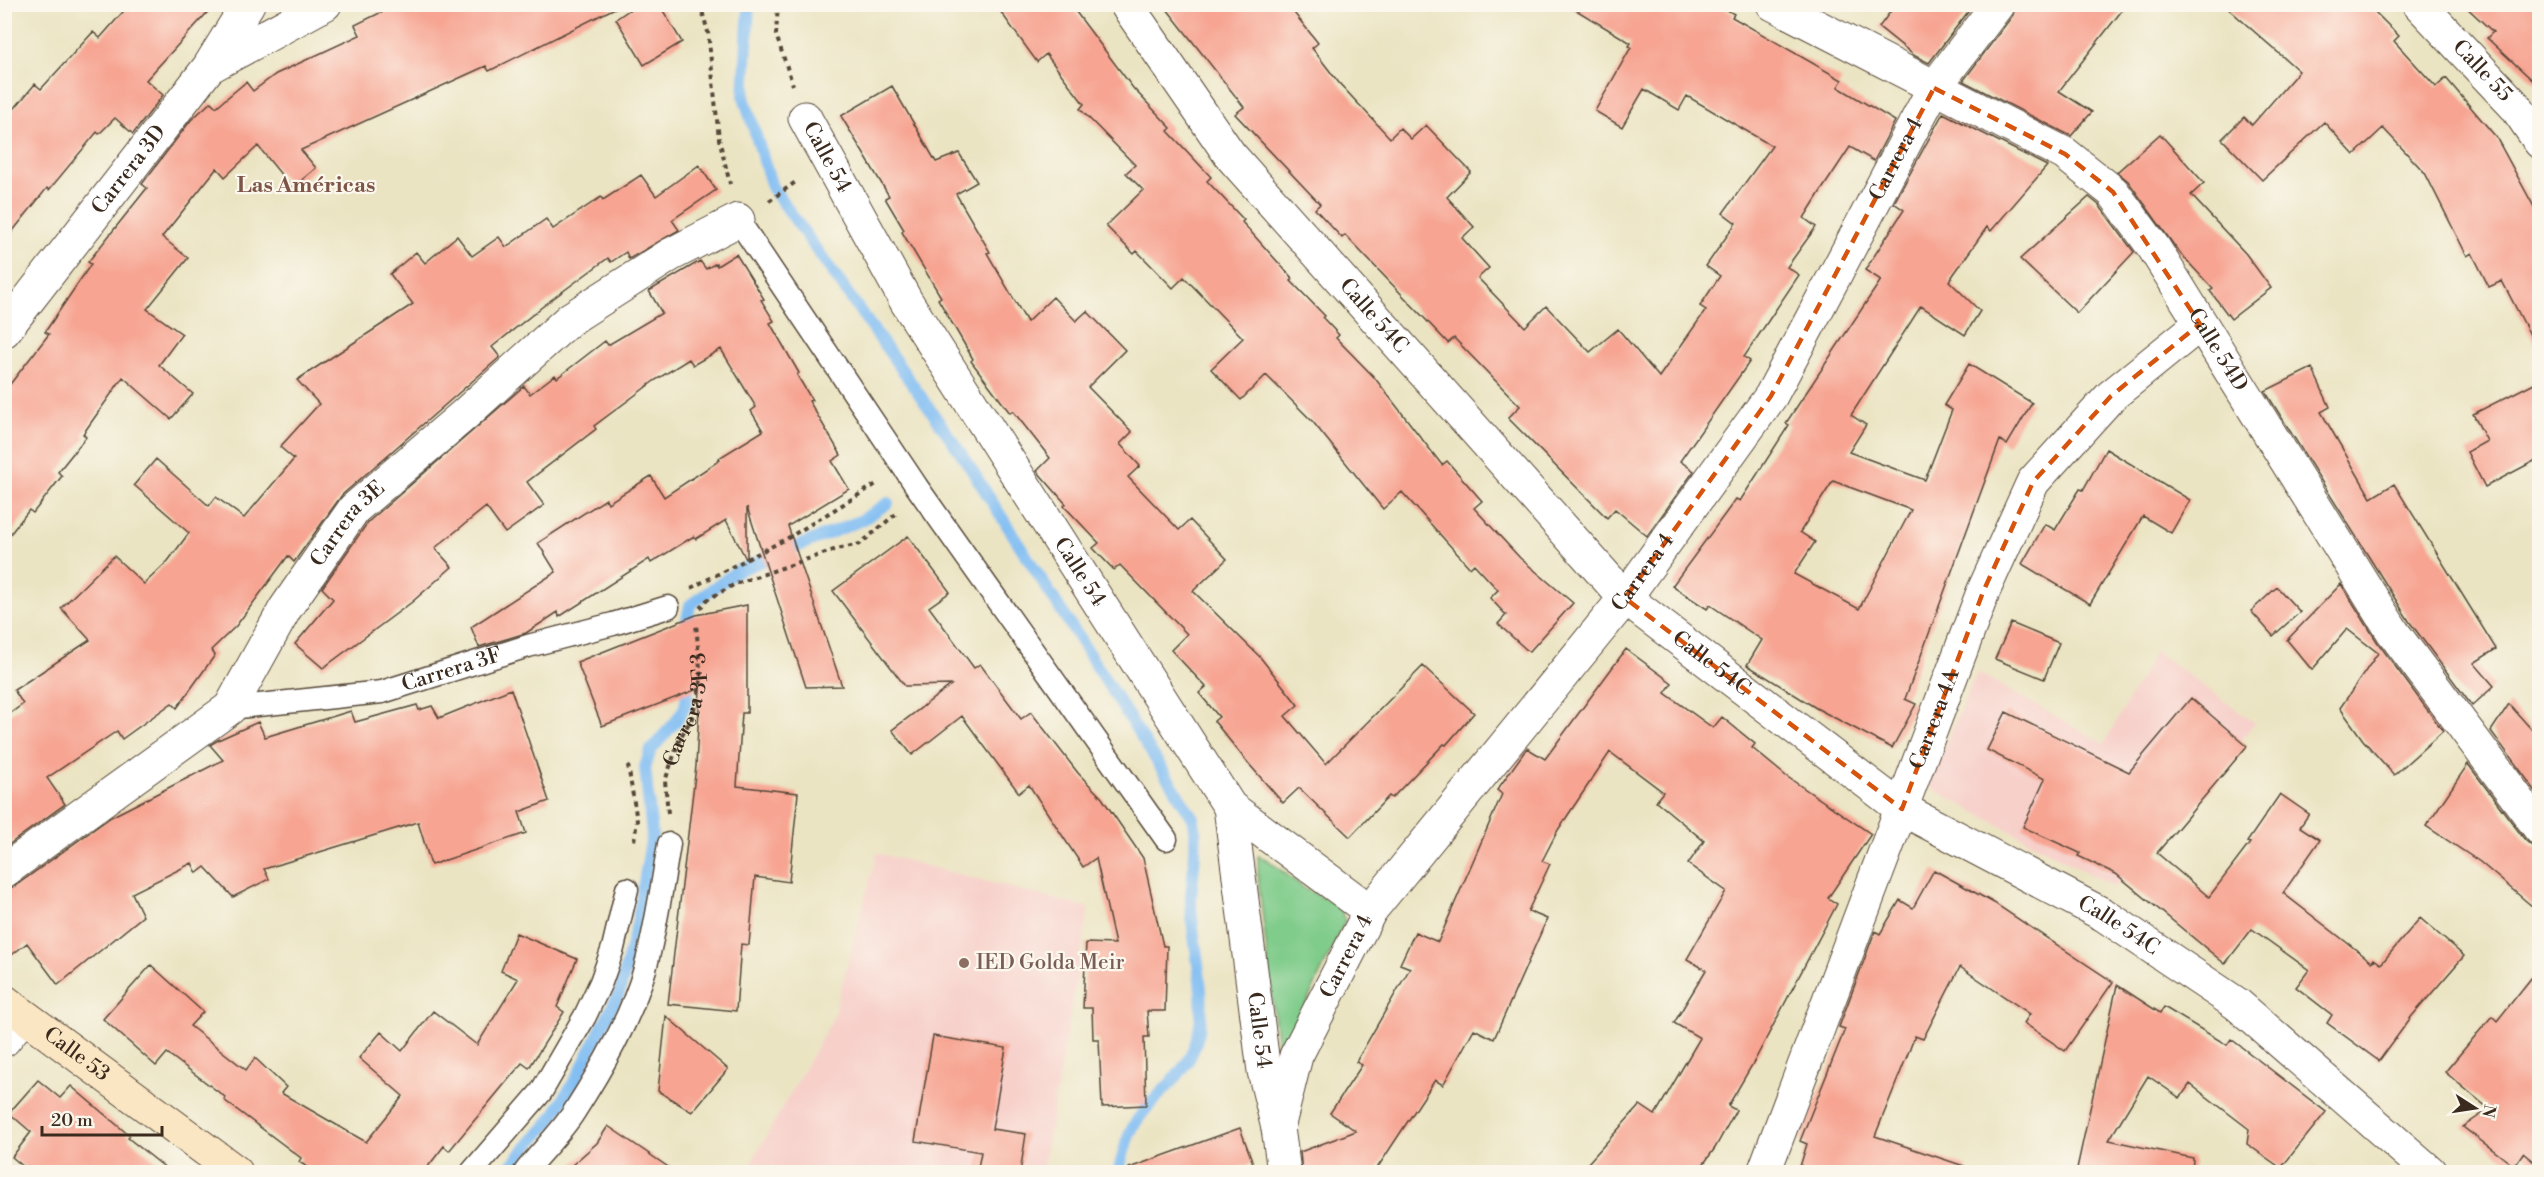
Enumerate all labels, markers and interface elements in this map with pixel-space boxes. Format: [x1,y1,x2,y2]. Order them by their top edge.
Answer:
street label: Calle 55 [2447,35,2517,107]
street label: Carrera 4 [1864,113,1929,205]
street label: Calle 54 [797,117,857,197]
street label: Carrera 3D [86,120,172,220]
district label: Las Américas [237,172,375,199]
street label: Calle 54C [1333,273,1414,359]
street label: Calle 54D [2182,303,2253,396]
street label: Carrera 3E [305,475,390,572]
street label: Carrera 4 [1606,528,1680,617]
street label: Calle 54 [1048,533,1111,612]
street label: Calle 54C [1667,625,1755,702]
street label: Carrera 3F [399,642,505,698]
street label: Carrera 3F 3 [658,651,714,770]
street label: Carrera 4A [1904,665,1966,773]
street label: Calle 54C [2073,891,2164,961]
street label: Carrera 4 [1315,910,1379,1003]
place label: IED Golda Meir [976,950,1125,976]
marker: IED Golda Meir [957,956,971,970]
street label: Calle 54 [1241,990,1277,1070]
street label: Calle 53 [38,1021,115,1087]
north arrow [2445,1078,2505,1138]
scale bar [42,1099,162,1137]
text: N [2478,1103,2500,1120]
text: 20 m [51,1109,93,1132]

